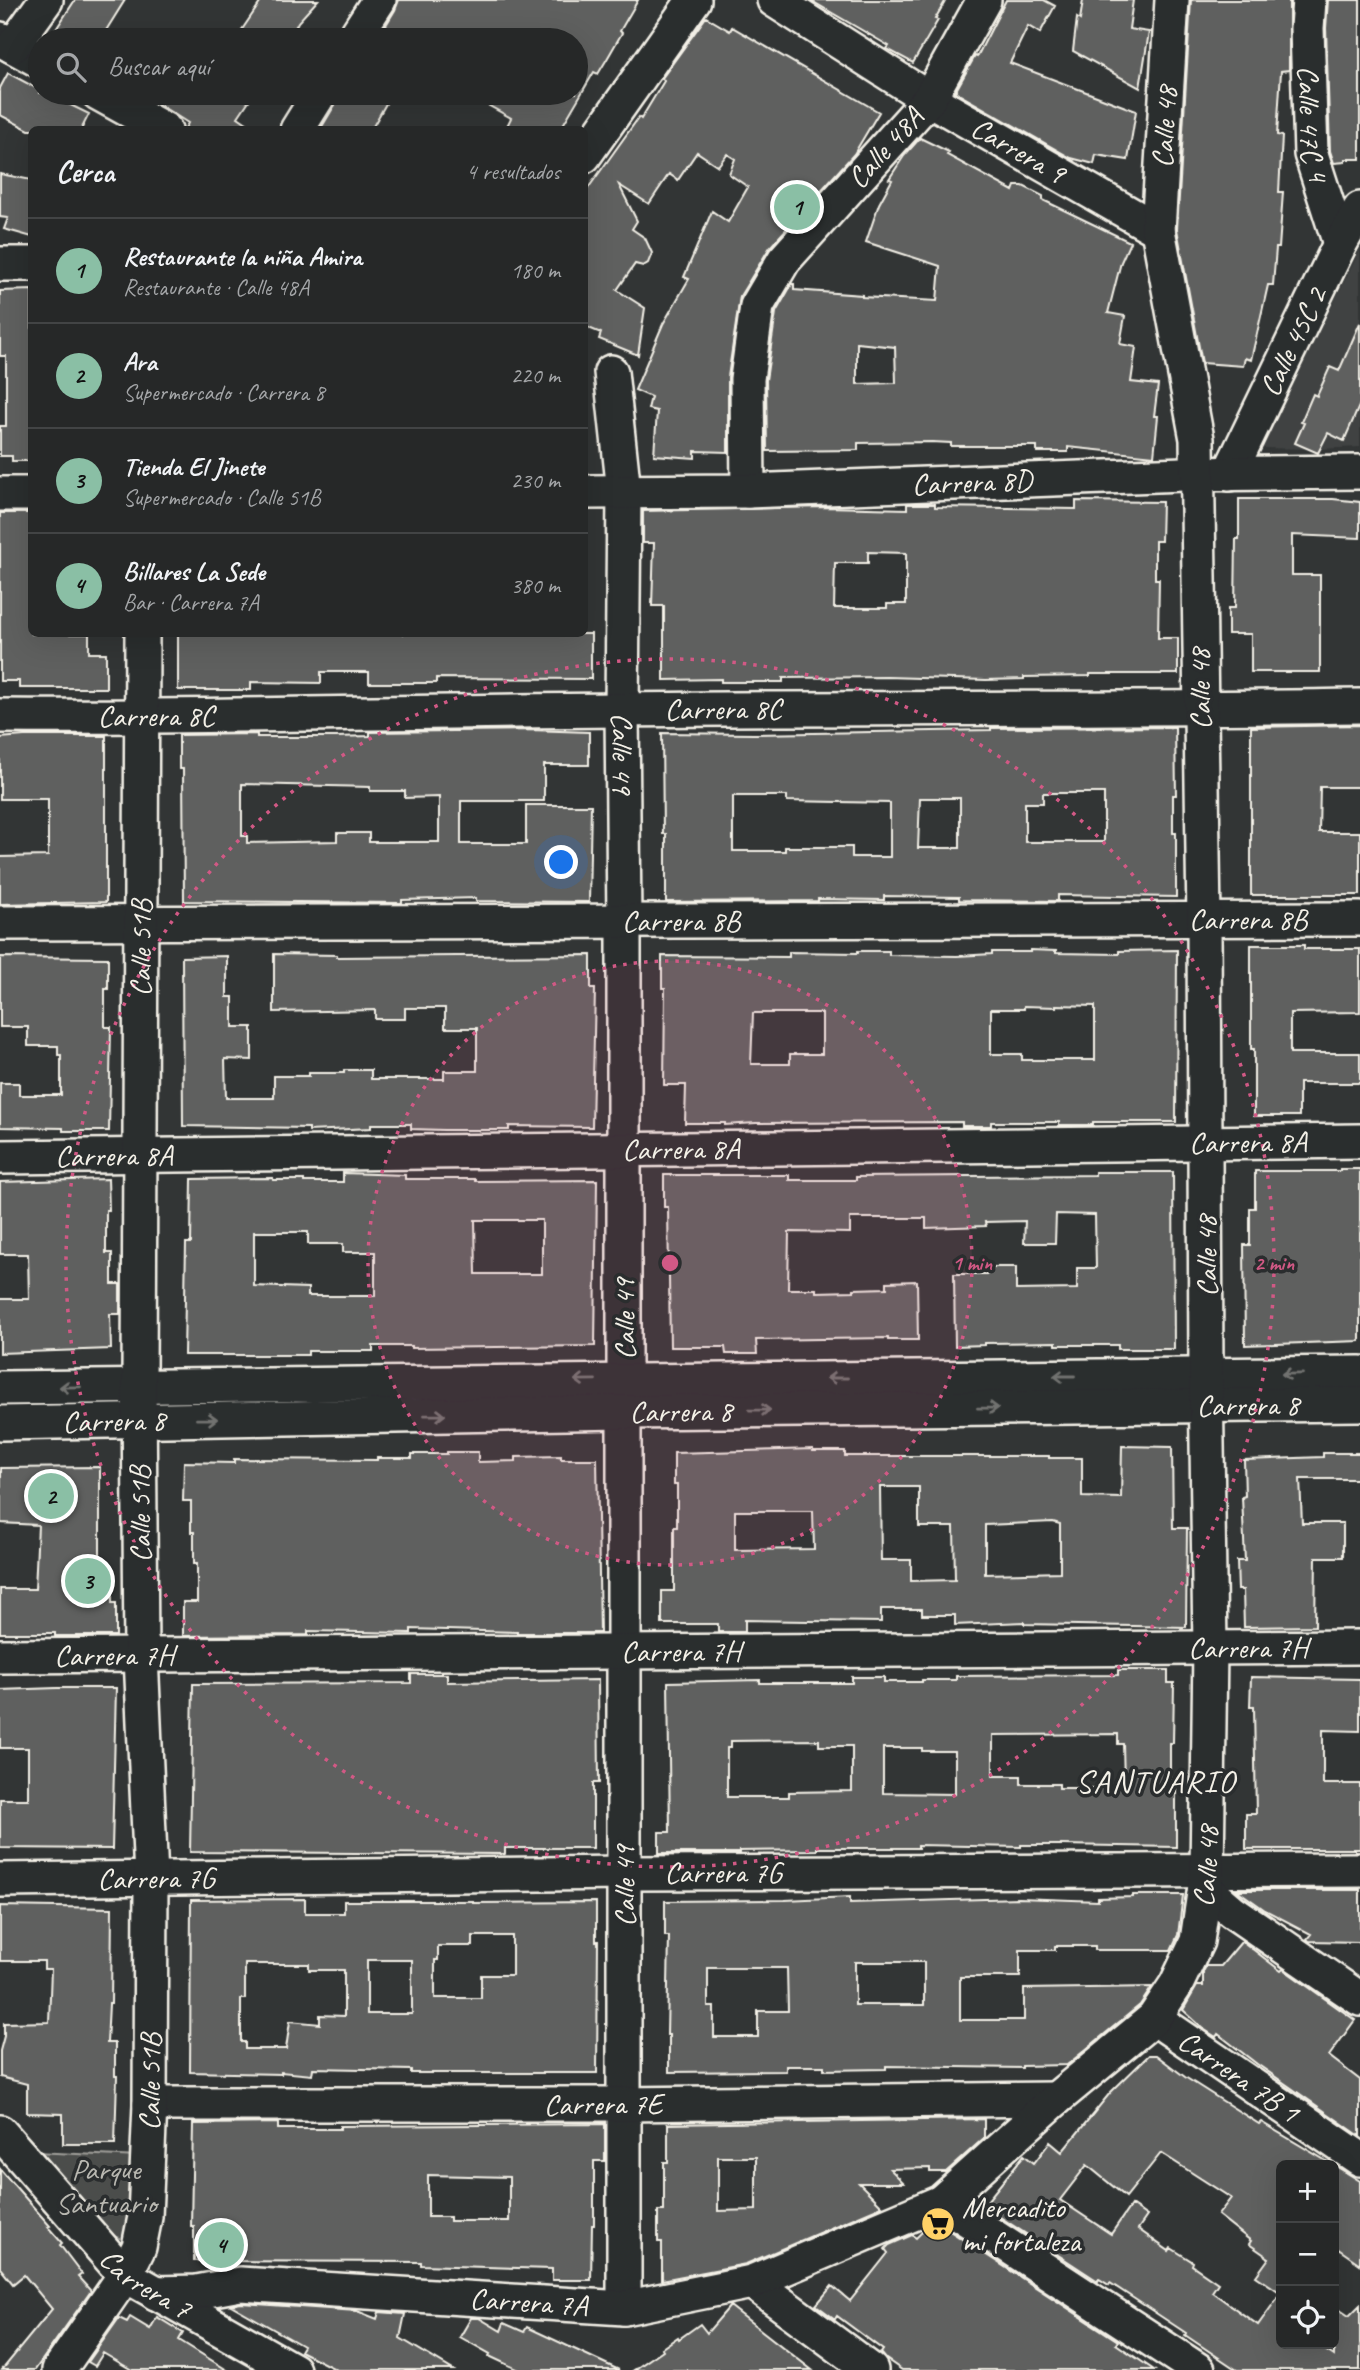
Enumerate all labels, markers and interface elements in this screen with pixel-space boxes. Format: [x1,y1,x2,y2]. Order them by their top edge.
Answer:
search box [28,28,588,105]
icon: search [52,48,90,86]
text: Buscar aquí [108,50,210,83]
street label: Calle 47C 4 [1289,65,1338,189]
street label: Calle 48 [1143,83,1186,169]
street label: Calle 48A [839,98,933,196]
street label: Carrera 9 [965,108,1075,193]
text: Cerca [56,153,114,191]
text: 4 resultados [466,157,560,186]
pin: 1 [774,181,820,233]
text: Restaurante la niña Amira [123,240,362,273]
text: 1 [74,256,84,285]
text: 180 m [511,256,560,285]
text: Restaurante · Calle 48A [123,273,309,302]
street label: Calle 45C 2 [1250,279,1336,402]
text: Ara [123,345,157,378]
text: 2 [74,361,84,390]
text: 220 m [511,361,560,390]
text: Supermercado · Carrera 8 [123,378,325,407]
text: Tienda El Jinete [123,450,265,483]
street label: Carrera 8D [911,461,1035,504]
text: 3 [74,466,84,495]
text: 230 m [511,466,560,495]
text: Supermercado · Calle 51B [123,483,320,512]
text: Billares La Sede [123,555,265,588]
text: 4 [74,571,84,600]
text: 380 m [511,571,560,600]
text: Bar · Carrera 7A [123,588,259,617]
street label: Calle 48 [1180,645,1220,730]
street label: Carrera 8C [664,690,784,729]
street label: Carrera 8C [98,696,217,735]
street label: Calle 49 [603,712,642,797]
your location [544,845,578,879]
street label: Calle 51B [122,897,160,997]
street label: Carrera 8B [1189,900,1310,939]
street label: Carrera 8B [622,902,743,940]
street label: Carrera 8A [1189,1123,1309,1162]
street label: Carrera 8A [622,1129,742,1169]
street label: Carrera 8A [55,1136,175,1175]
street label: Calle 48 [1187,1213,1225,1297]
text: 1 min [952,1250,992,1276]
text: 2 min [1254,1250,1294,1276]
centre of rings [658,1251,682,1275]
street label: Calle 49 [605,1276,643,1360]
one-way arrow [1281,1367,1304,1381]
one-way arrow [1053,1370,1076,1383]
one-way arrow [826,1371,849,1385]
one-way arrow [574,1373,597,1387]
one-way arrow [59,1380,82,1394]
street label: Carrera 8 [1196,1386,1302,1425]
street label: Carrera 8 [629,1392,735,1431]
street label: Carrera 8 [62,1401,168,1441]
one-way arrow [976,1401,999,1415]
one-way arrow [748,1403,771,1417]
one-way arrow [423,1408,446,1422]
one-way arrow [195,1413,218,1426]
street label: Calle 51B [120,1463,160,1563]
pin: 2 [28,1470,74,1522]
pin: 3 [65,1555,111,1607]
street label: Carrera 7H [1188,1628,1313,1667]
street label: Carrera 7H [621,1632,746,1671]
street label: Carrera 7H [54,1636,179,1675]
district label: SANTUARIO [1076,1761,1237,1802]
street label: Calle 48 [1183,1823,1227,1909]
street label: Calle 49 [605,1843,643,1927]
street label: Carrera 7G [664,1853,785,1892]
street label: Carrera 7G [97,1859,218,1898]
street label: Carrera 7B 1 [1171,2021,1308,2132]
street label: Calle 51B [130,2031,169,2131]
street label: Carrera 7E [544,2085,667,2123]
park label: Parque Santuario [55,2150,160,2222]
map controls [1276,2160,1339,2349]
button: + [1276,2160,1339,2223]
place label: Mercadito mi fortaleza [962,2188,1082,2260]
supermarket icon: Mercadito mi fortaleza [919,2205,957,2243]
pin: 4 [198,2219,244,2271]
button: − [1276,2223,1339,2286]
street label: Carrera 7 [91,2241,200,2328]
street label: Carrera 7A [469,2279,591,2325]
button: locate [1276,2286,1339,2349]

